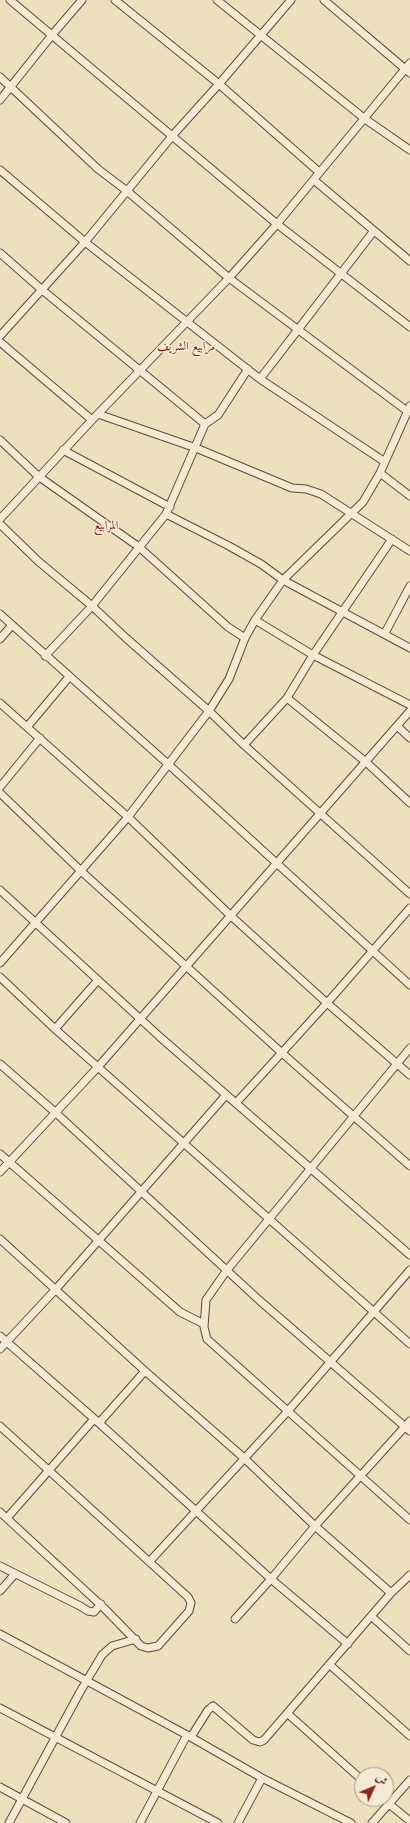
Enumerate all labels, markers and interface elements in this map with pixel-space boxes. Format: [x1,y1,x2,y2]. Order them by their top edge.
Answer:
district label: مرابيع الشريف [157,340,215,354]
district label: المرابيع [94,519,118,533]
north arrow [354,1767,394,1807]
text: ش [373,1771,391,1788]

